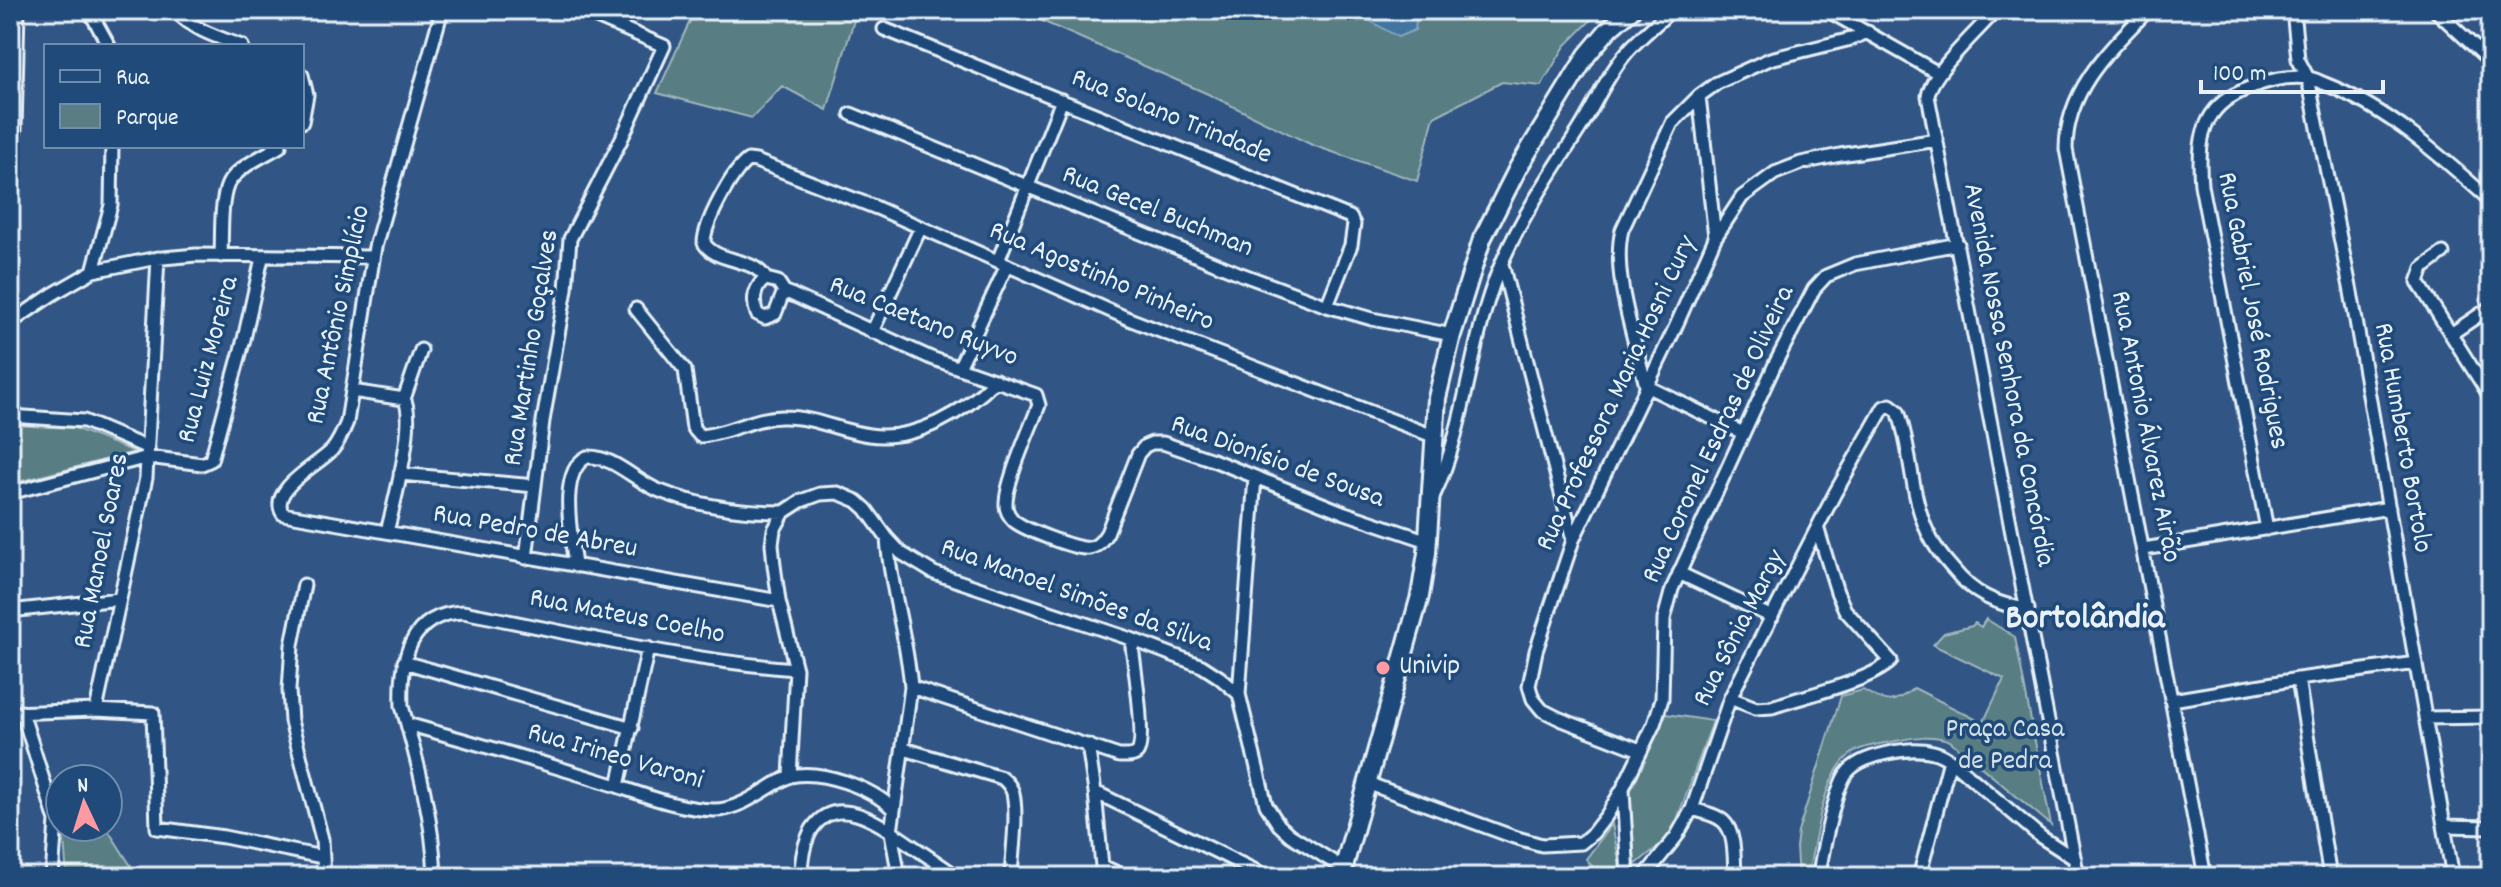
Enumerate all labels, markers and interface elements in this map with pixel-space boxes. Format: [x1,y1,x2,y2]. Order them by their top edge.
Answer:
legend [44,44,304,148]
scale bar [2201,44,2383,94]
text: 100 m [2213,58,2266,92]
street label: Rua Solano Trindade [1065,60,1277,176]
text: Rua [116,62,150,96]
text: Parque [116,102,179,136]
street label: Rua Gecel Buchman [1055,156,1259,270]
street label: Rua Gabriel José Rodrigues [2204,169,2298,453]
street label: Avenida Nossa Senhora da Concórdia [1950,180,2064,571]
street label: Rua Antônio Simplício [297,202,383,428]
street label: Rua Agostinho Pinheiro [982,213,1220,343]
street label: Rua Martinho Goçalves [495,227,571,469]
street label: Rua Professora Maria Hosni Cury [1527,229,1709,558]
street label: Rua Caetano Ruyvo [822,267,1024,379]
street label: Rua Luiz Moreira [169,271,252,448]
street label: Rua Coronel Esdras de Oliveira [1633,279,1807,590]
street label: Rua Antonio Álvarez Airão [2098,288,2190,566]
street label: Rua Humberto Bortolo [2361,320,2441,556]
street label: Rua Dionísio de Sousa [1165,406,1390,521]
street label: Rua Manoel Soares [64,450,142,652]
street label: Rua Pedro de Abreu [430,495,640,571]
street label: Rua Manoel Simões da Silva [934,529,1218,665]
street label: Rua Sônia Margy [1684,543,1798,714]
street label: Rua Mateus Coelho [526,579,728,657]
district label: Bortolândia [2005,594,2166,646]
place label: Univip [1399,648,1460,688]
marker: Univip [1374,659,1392,677]
park label: Praça Casa de Pedra [1946,711,2065,783]
street label: Rua Irineo Varoni [522,714,708,802]
north arrow [44,763,124,843]
text: N [76,771,89,802]

